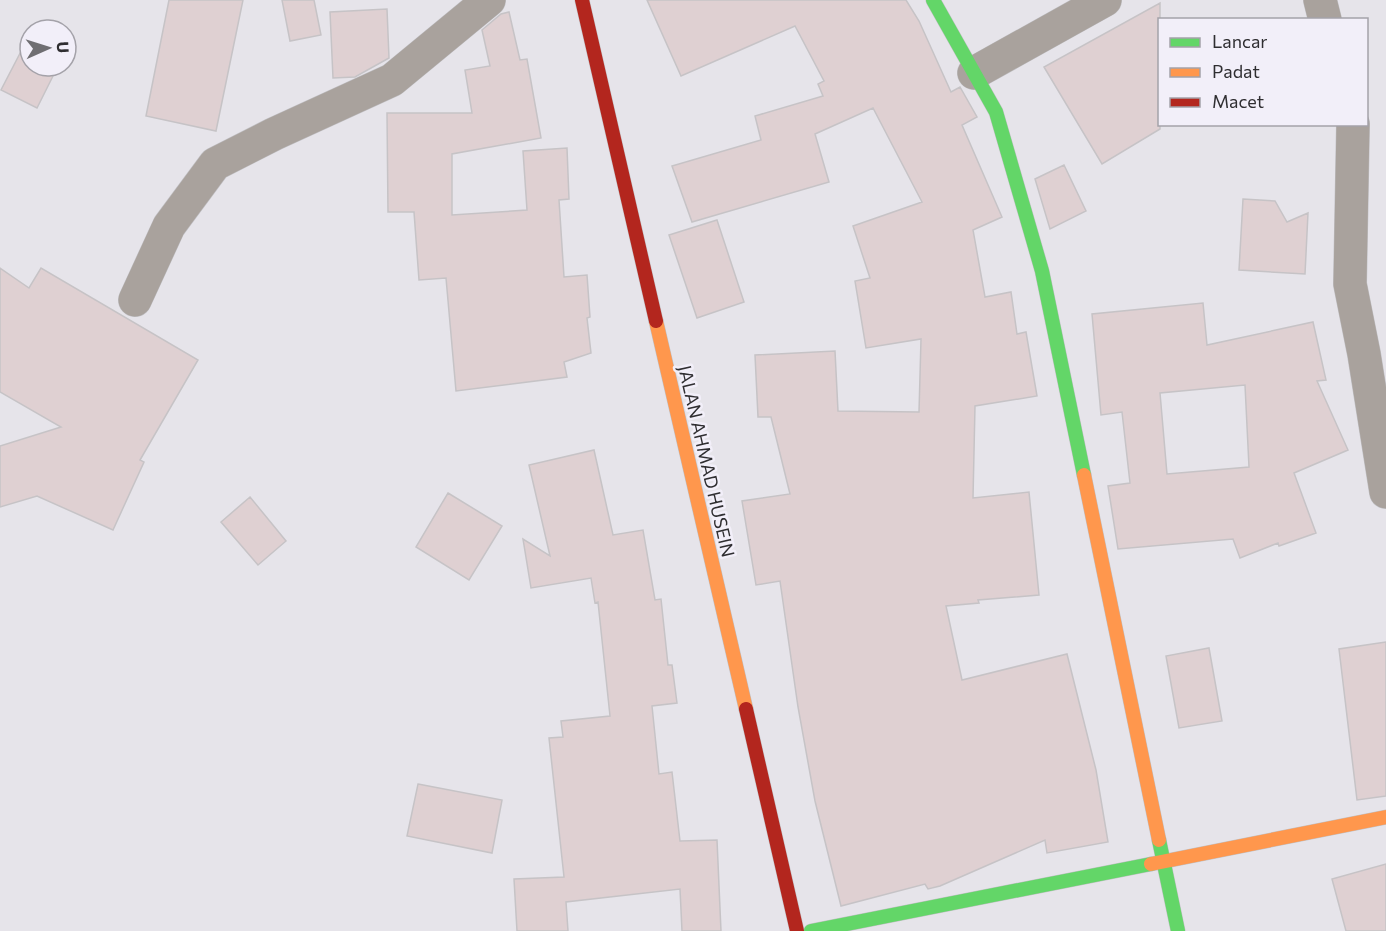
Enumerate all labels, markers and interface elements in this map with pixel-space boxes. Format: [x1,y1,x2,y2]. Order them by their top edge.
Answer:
north arrow [18,18,78,78]
legend [1158,18,1368,126]
text: Lancar [1212,30,1268,52]
text: U [54,41,73,54]
text: Padat [1212,60,1260,82]
text: Macet [1212,90,1264,112]
street label: JALAN AHMAD HUSEIN [674,363,740,559]

